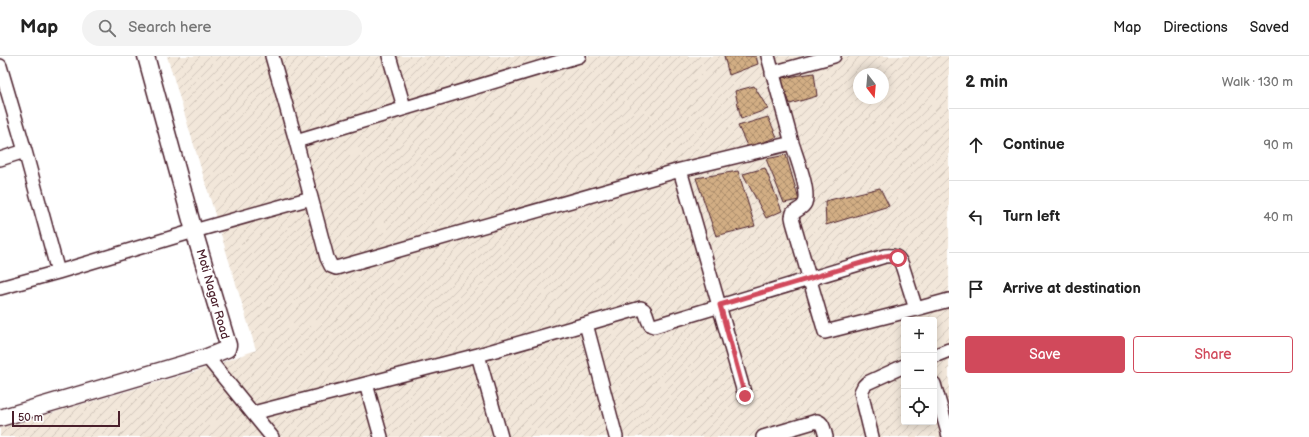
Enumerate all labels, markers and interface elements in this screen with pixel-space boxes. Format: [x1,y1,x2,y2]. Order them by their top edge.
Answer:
search box [82,10,362,46]
text: Map [20,16,58,39]
icon: search [96,17,118,39]
text: Search here [128,18,211,37]
text: Map [1113,19,1141,36]
text: Directions [1163,19,1228,36]
text: Saved [1250,19,1289,36]
north arrow [853,68,889,104]
text: 2 min [965,72,1008,92]
text: Walk · 130 m [1222,74,1293,90]
icon: ahead [965,134,987,156]
text: Continue [1003,135,1065,154]
text: 90 m [1264,137,1293,153]
icon: left [965,206,987,228]
text: Turn left [1003,207,1060,226]
text: 40 m [1263,209,1293,225]
street label: Moti Nagar Road [193,247,233,341]
route start [889,249,907,267]
icon: arrive [965,278,987,300]
text: Arrive at destination [1003,279,1141,298]
map controls [901,317,937,425]
button: + [901,317,937,353]
button: Save [965,336,1125,373]
button: Share [1133,336,1293,373]
button: − [901,353,937,389]
route end [736,387,754,405]
button: locate [901,389,937,425]
scale bar [12,409,120,428]
text: 50 m [18,411,43,424]

